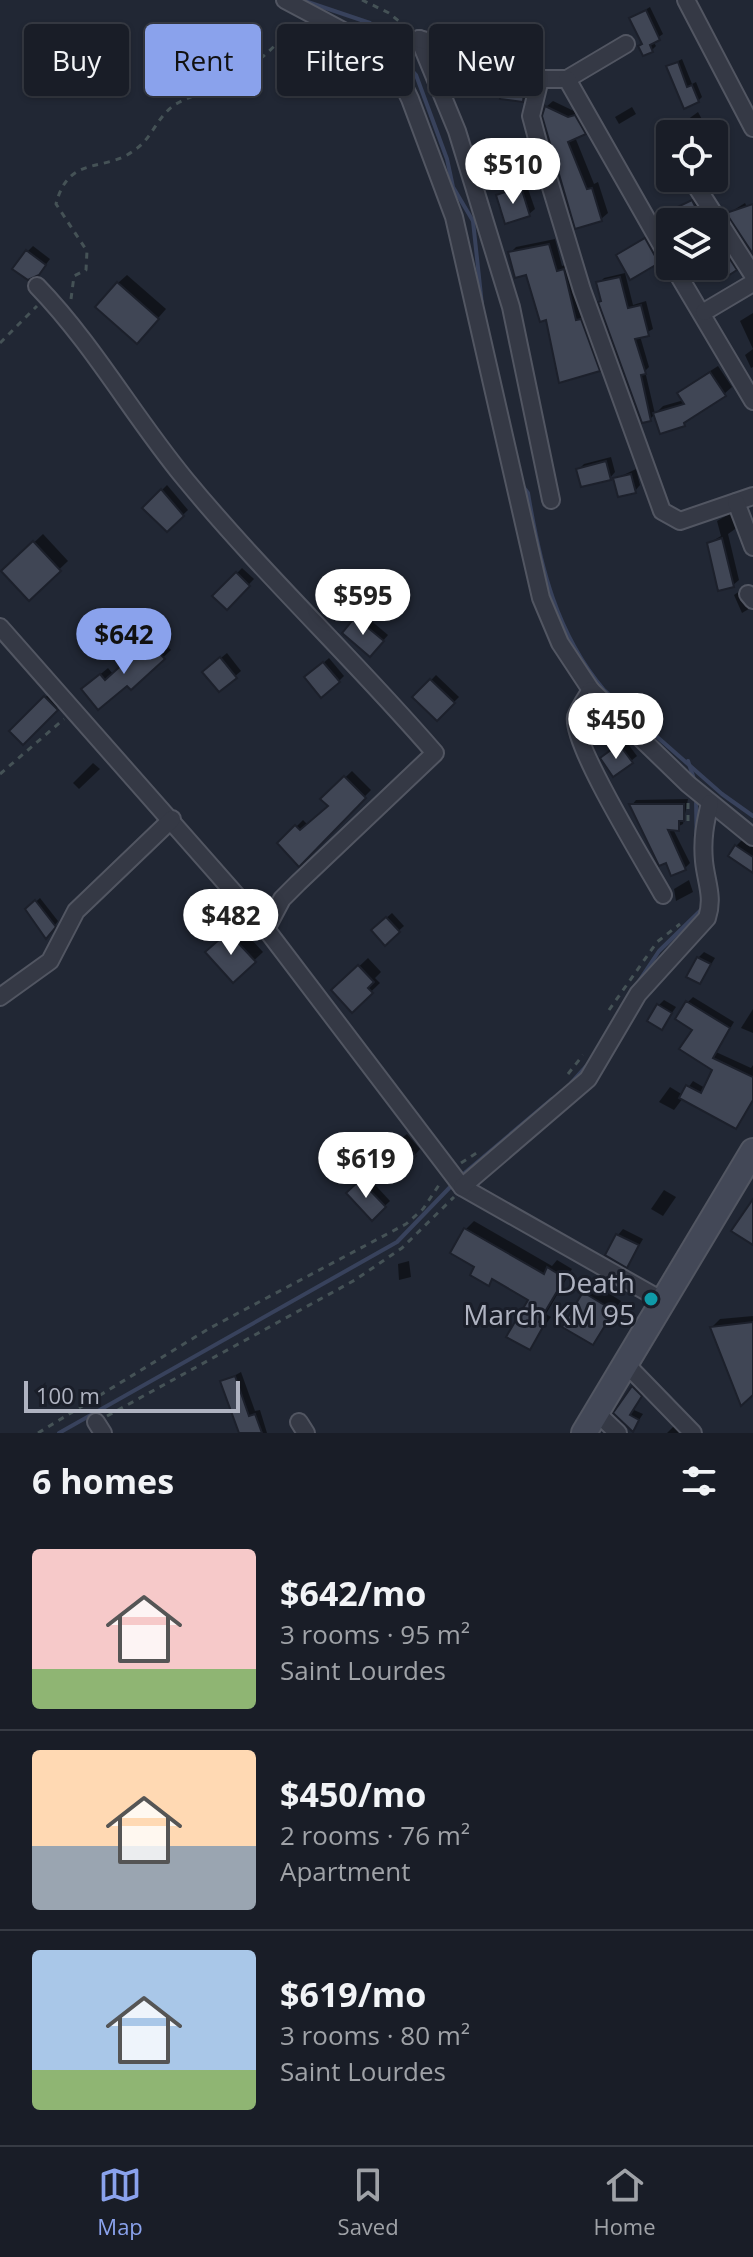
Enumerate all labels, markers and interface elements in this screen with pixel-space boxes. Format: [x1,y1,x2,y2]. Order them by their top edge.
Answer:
chip: Buy [24,24,129,96]
chip: Rent [145,24,261,96]
chip: Filters [277,24,413,96]
chip: New [429,24,543,96]
map controls [656,120,728,280]
button: locate [656,120,728,192]
pin: $510 [466,138,560,206]
text: $510 [483,146,543,182]
button: layers [656,208,728,280]
pin: $595 [316,569,410,637]
text: $595 [333,577,393,613]
pin: $642 [77,608,171,676]
text: $642 [94,616,154,652]
pin: $450 [569,693,663,761]
text: $450 [586,701,646,737]
pin: $482 [184,889,278,957]
text: $482 [201,897,261,933]
pin: $619 [319,1132,413,1200]
text: $619 [336,1140,396,1176]
place label: Death March KM 95 [463,1263,635,1333]
marker: Death March KM 95 [642,1290,660,1308]
scale bar [24,1377,240,1413]
text: 100 m [36,1380,100,1410]
text: 6 homes [32,1458,174,1504]
icon: filters [677,1459,721,1503]
text: $642/mo [280,1570,426,1616]
icon: home [96,1581,192,1677]
text: 3 rooms · 95 m² [280,1616,470,1652]
text: Saint Lourdes [280,1652,446,1688]
text: $450/mo [280,1771,426,1817]
icon: home [96,1782,192,1878]
text: 2 rooms · 76 m² [280,1817,470,1853]
text: Apartment [280,1853,411,1889]
text: $619/mo [280,1971,426,2017]
icon: home [96,1982,192,2078]
text: 3 rooms · 80 m² [280,2017,470,2053]
text: Saint Lourdes [280,2053,446,2089]
tab: Map [97,2163,143,2241]
tab: Saved [338,2163,399,2241]
tab: Home [593,2163,656,2241]

